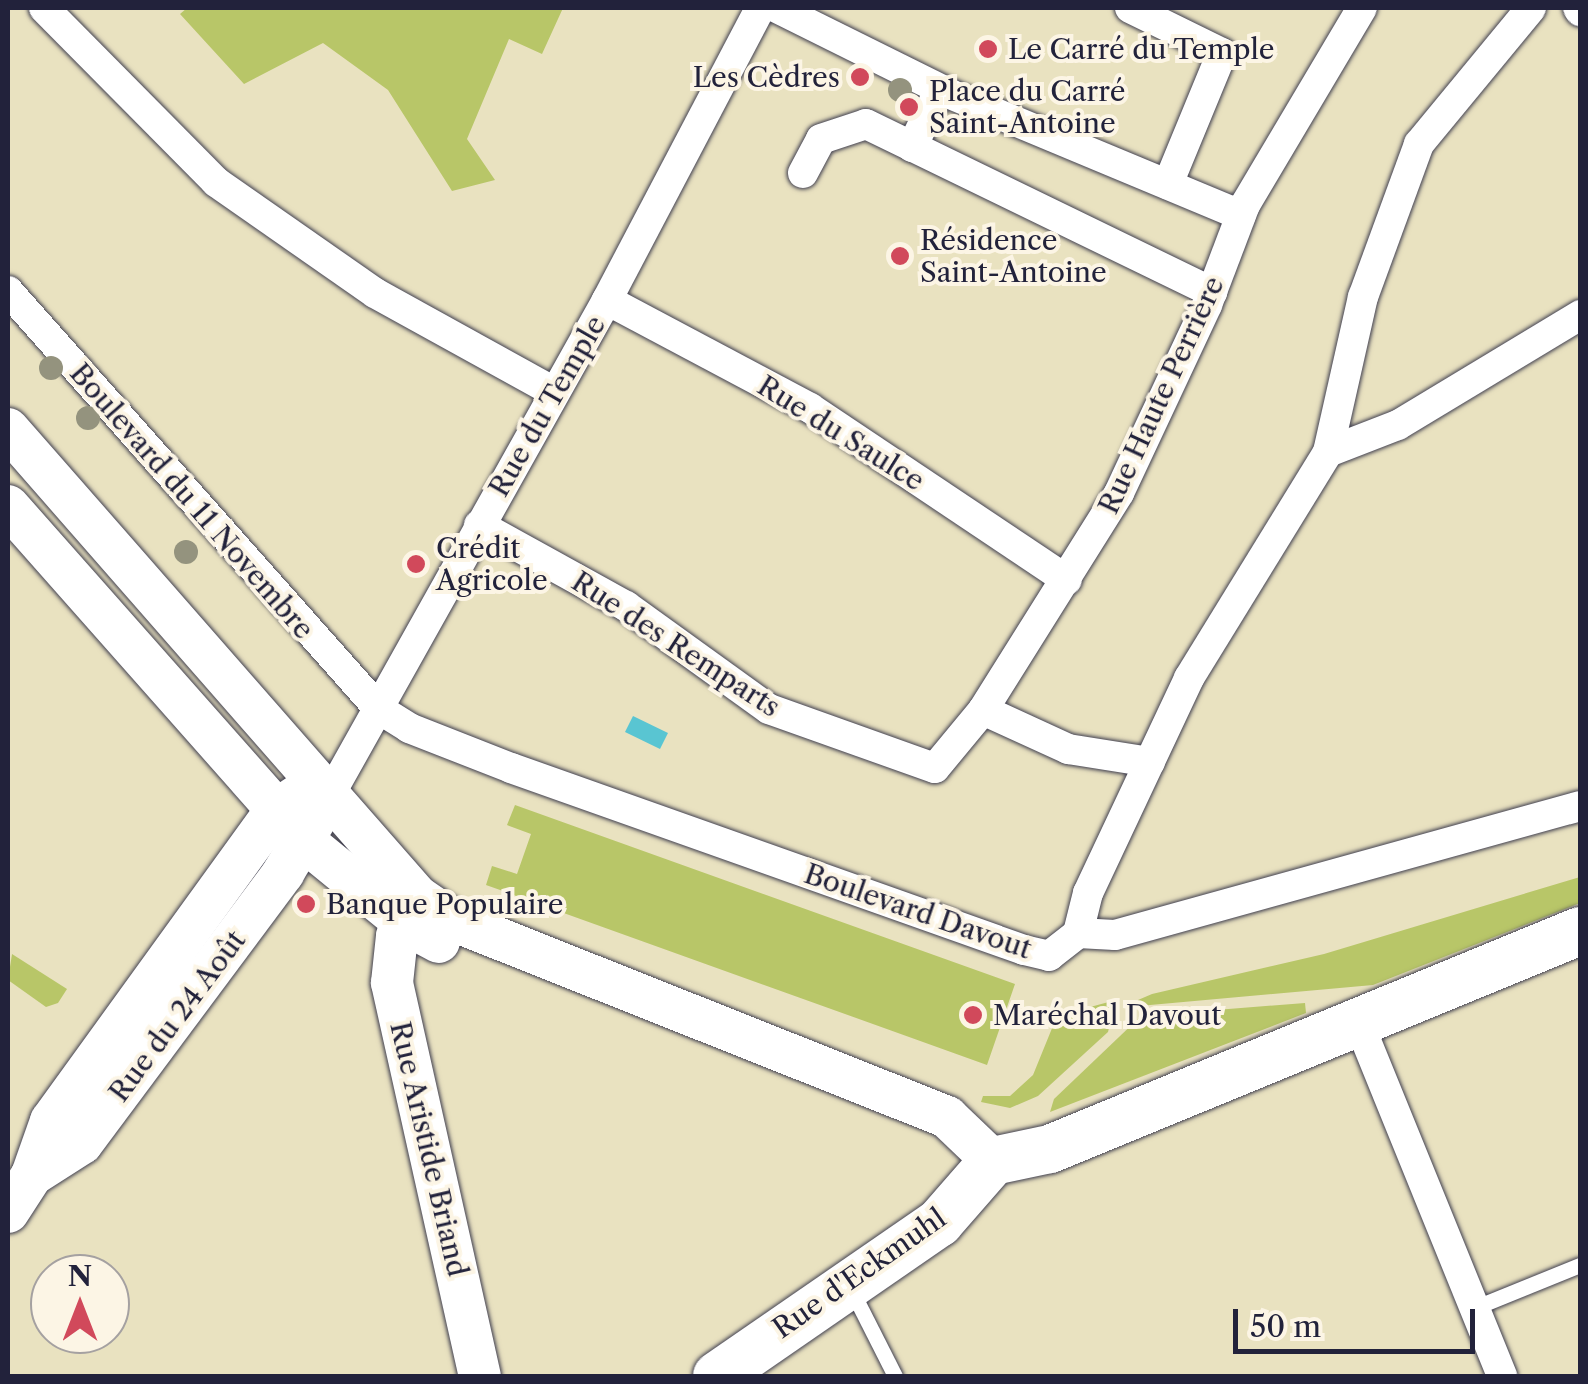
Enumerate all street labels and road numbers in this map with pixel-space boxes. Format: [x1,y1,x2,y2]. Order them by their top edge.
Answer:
street label: Rue Haute Perrière [1091,271,1231,519]
street label: Rue du Temple [481,309,613,503]
street label: Boulevard du 11 Novembre [63,356,321,646]
street label: Rue du Saulce [752,368,930,498]
street label: Rue des Remparts [566,564,786,724]
street label: Boulevard Davout [800,856,1036,966]
street label: Rue du 24 Août [101,923,253,1109]
street label: Rue Aristide Briand [383,1018,475,1280]
street label: Rue d'Eckmuhl [766,1201,952,1345]

